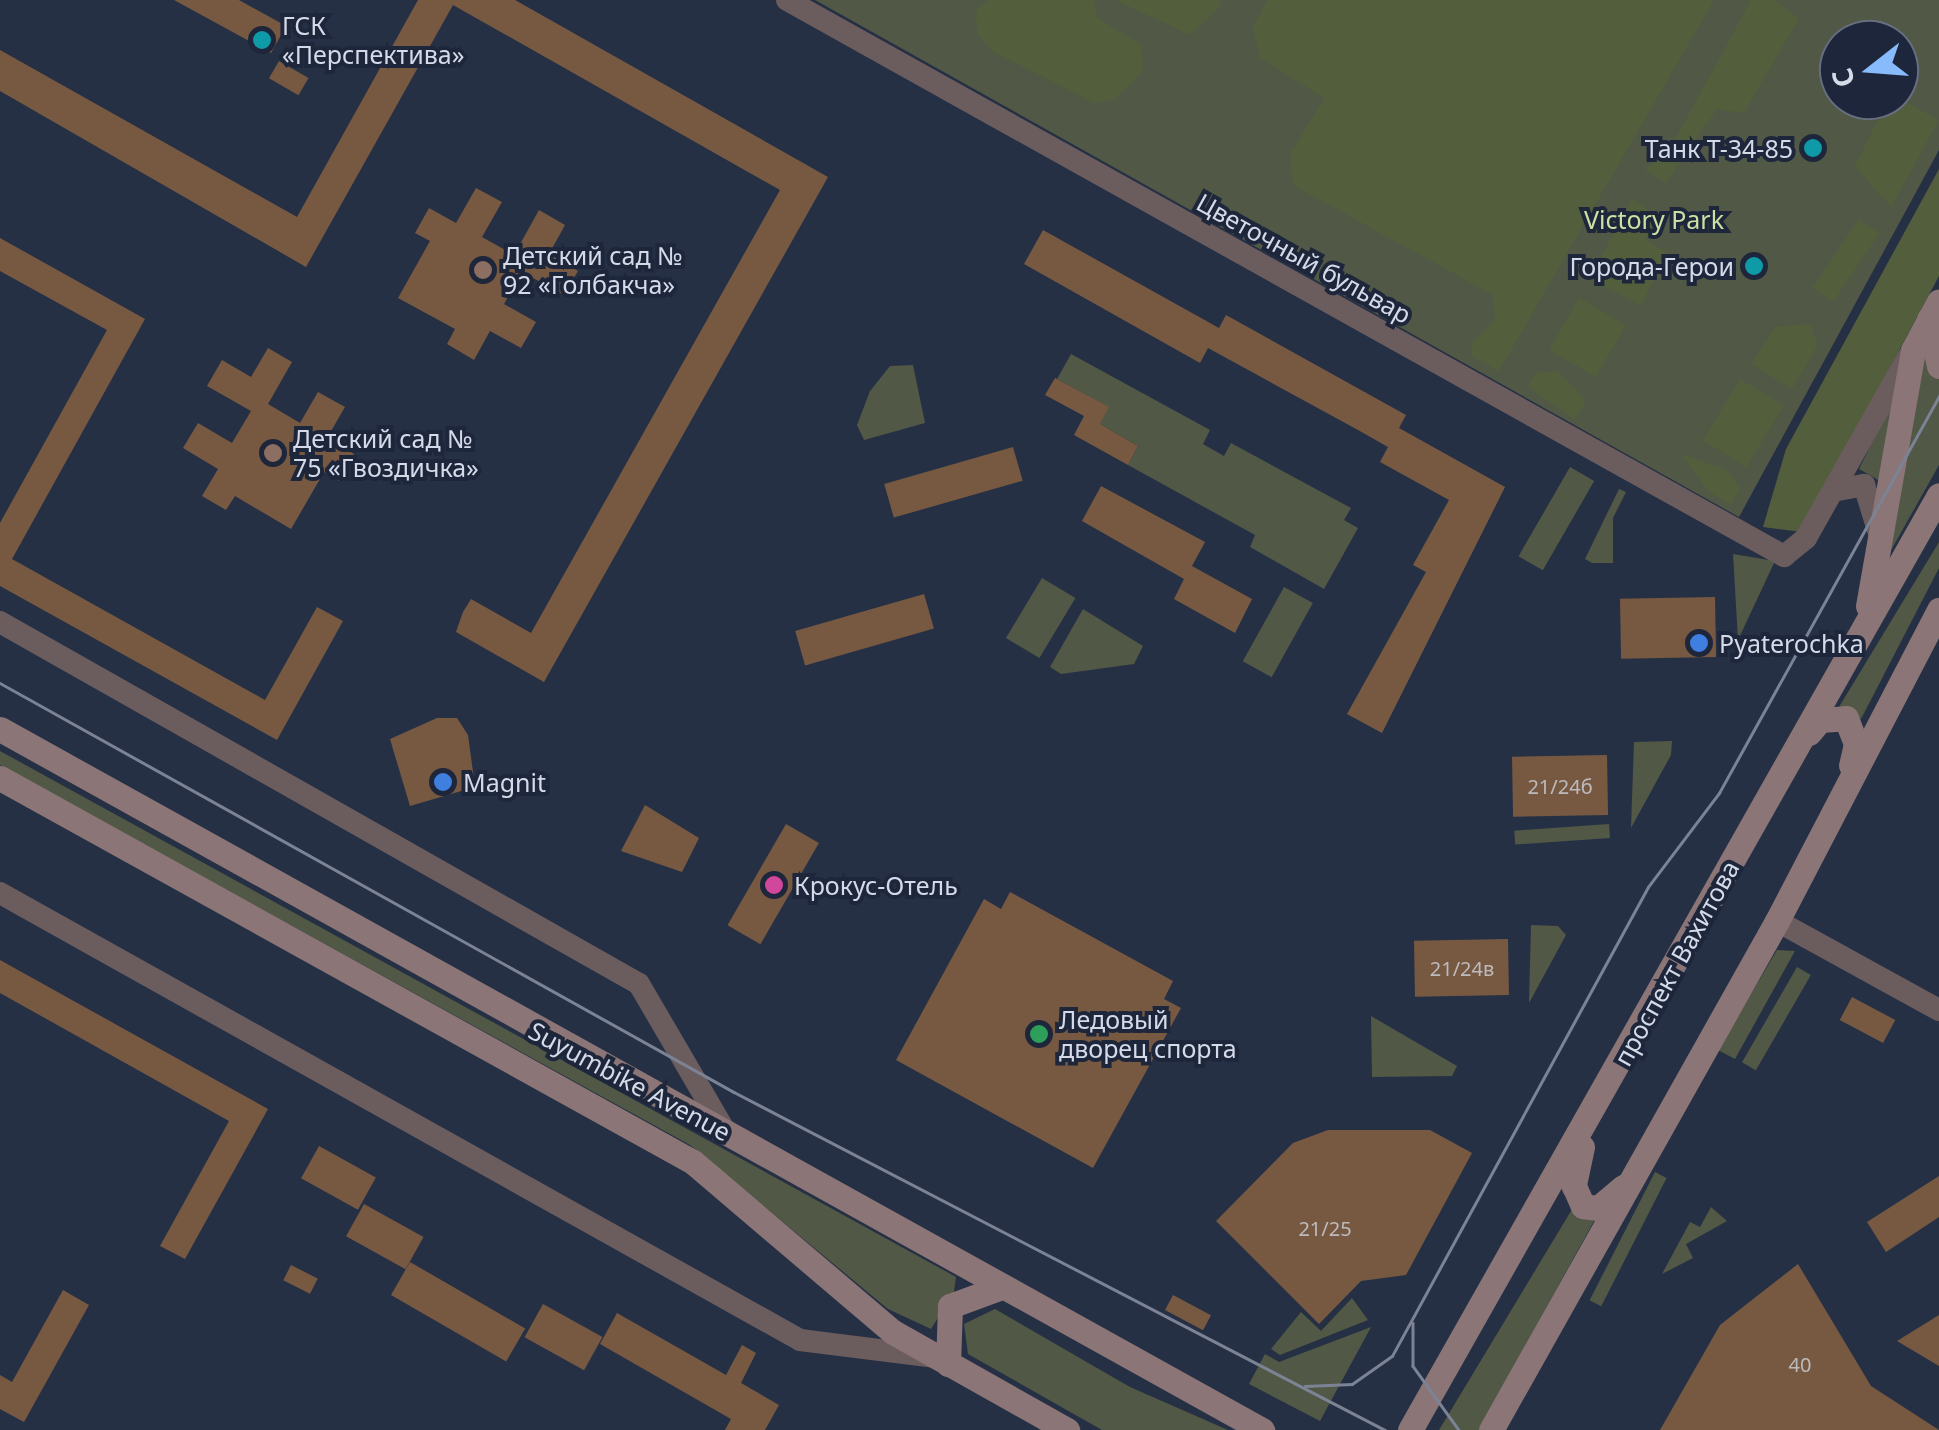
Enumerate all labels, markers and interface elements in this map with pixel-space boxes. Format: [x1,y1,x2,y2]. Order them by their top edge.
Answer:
place label: ГСК «Перспектива» [282,11,464,70]
north arrow [1819,20,1919,120]
marker: ГСК «Перспектива» [251,29,273,51]
text: С [1821,64,1863,92]
place label: Танк Т-34-85 [1645,133,1793,163]
marker: Танк Т-34-85 [1802,137,1824,159]
street label: Цветочный бульвар [1192,187,1416,329]
park label: Victory Park [1584,204,1724,234]
place label: Детский сад № 92 «Голбакча» [503,241,683,300]
place label: Города-Герои [1569,251,1734,281]
marker: Города-Герои [1743,255,1765,277]
marker: Детский сад № 92 «Голбакча» [472,259,494,281]
place label: Детский сад № 75 «Гвоздичка» [293,424,479,483]
marker: Детский сад № 75 «Гвоздичка» [262,442,284,464]
place label: Pyaterochka [1719,628,1864,658]
marker: Pyaterochka [1688,632,1710,654]
place label: Magnit [463,767,546,797]
marker: Magnit [432,771,454,793]
house number: 21/24б [1527,774,1593,798]
street label: проспект Вахитова [1607,855,1745,1071]
place label: Крокус-Отель [794,870,958,900]
marker: Крокус-Отель [763,874,785,896]
house number: 21/24в [1430,956,1494,980]
place label: Ледовый дворец спорта [1059,1005,1237,1064]
street label: Suyumbike Avenue [524,1015,736,1147]
marker: Ледовый дворец спорта [1028,1023,1050,1045]
house number: 21/25 [1298,1216,1352,1240]
house number: 40 [1789,1352,1811,1376]

